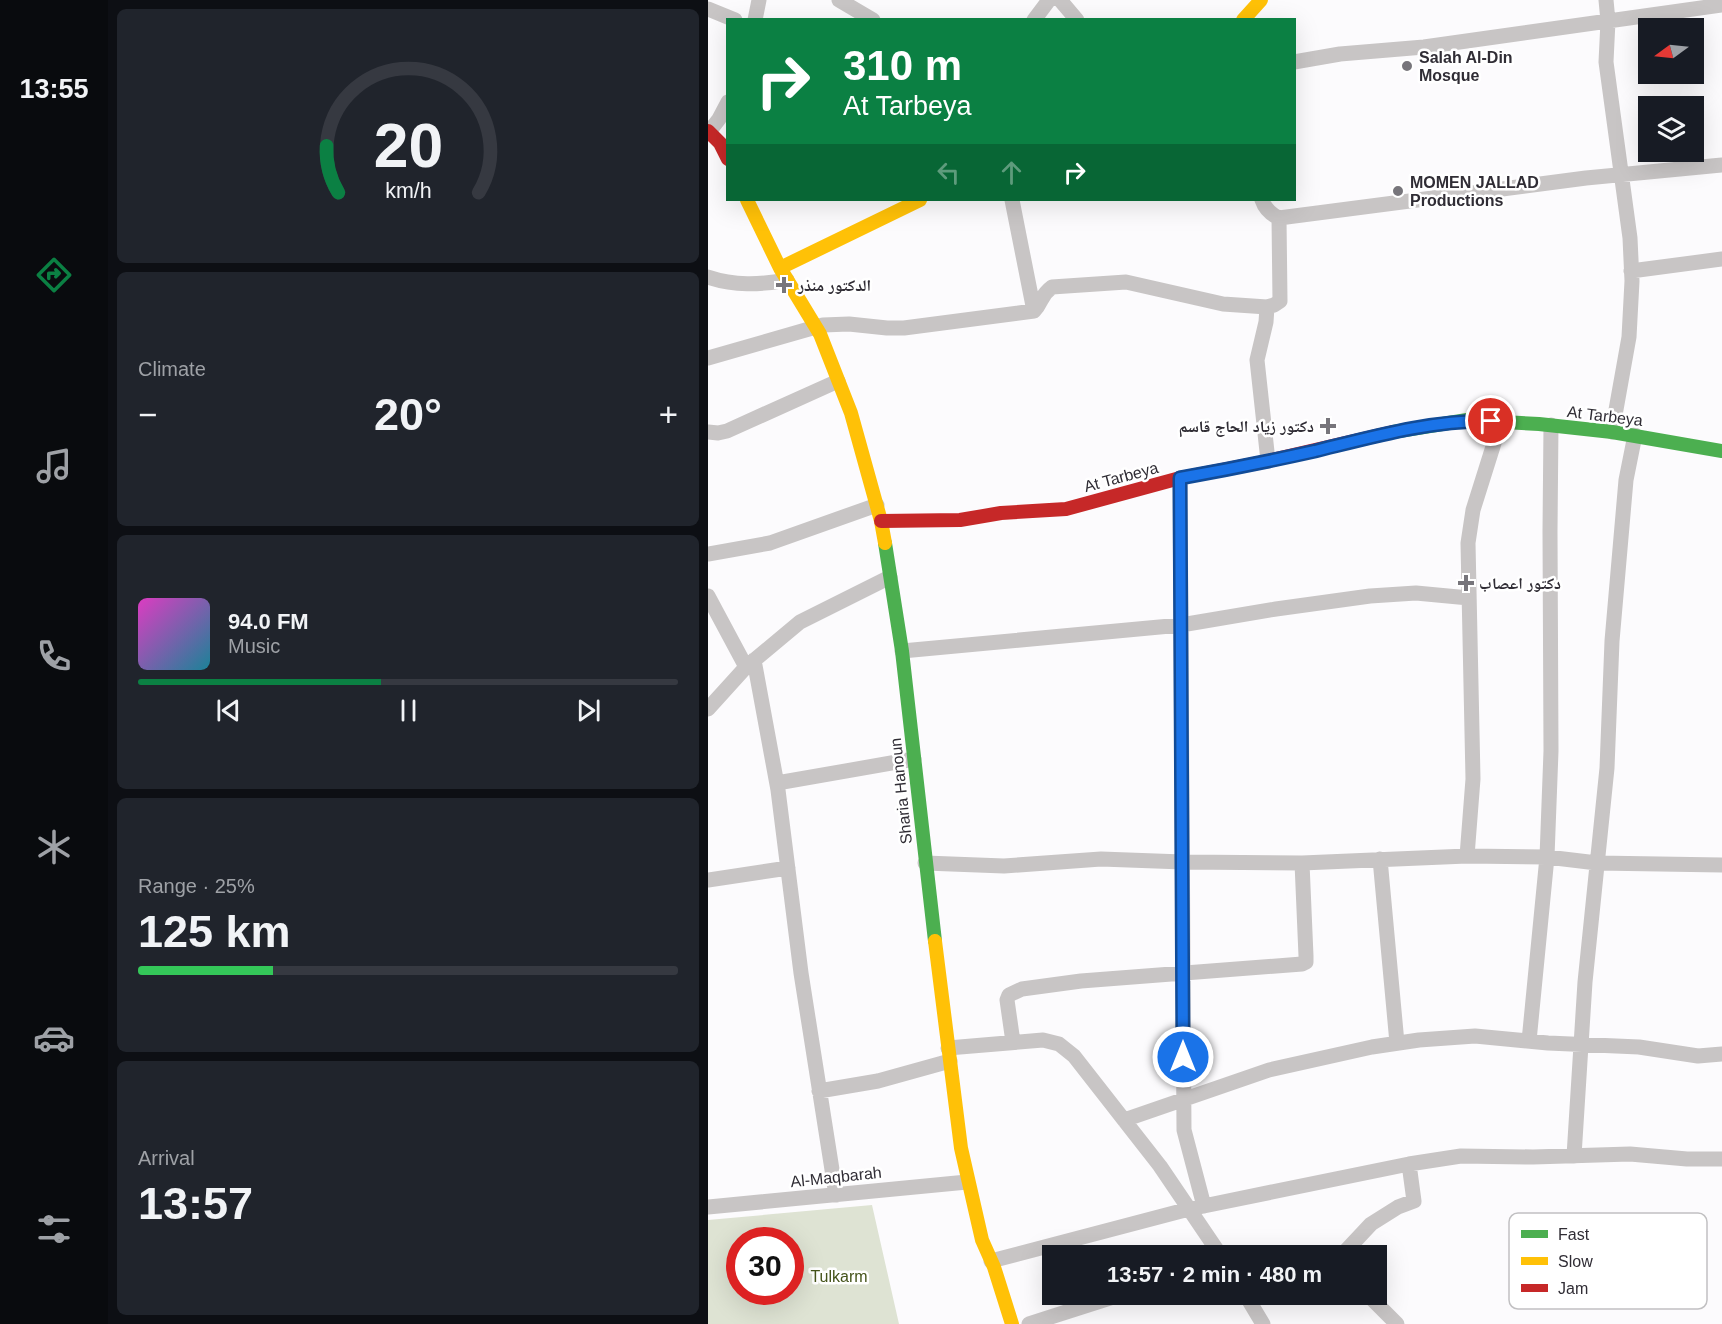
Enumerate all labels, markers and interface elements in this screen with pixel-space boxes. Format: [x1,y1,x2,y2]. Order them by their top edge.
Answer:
north arrow [1638,18,1704,84]
map controls [1638,18,1704,162]
icon: right [744,42,822,120]
text: 310 m [843,42,962,89]
place label: Salah Al-Din Mosque [1419,49,1513,84]
marker: Salah Al-Din Mosque [1400,59,1414,73]
text: 13:55 [19,74,89,104]
text: At Tarbeya [843,91,972,121]
button: layers [1638,96,1704,162]
text: 20 [373,111,443,180]
icon: left [932,156,965,189]
icon: ahead [995,156,1028,189]
icon: right [1058,156,1091,189]
place label: MOMEN JALLAD Productions [1410,174,1539,209]
text: km/h [385,179,431,203]
marker: MOMEN JALLAD Productions [1391,184,1405,198]
icon: directions [33,254,75,296]
marker: الدكتور منذر [775,276,793,294]
place label: الدكتور منذر [797,277,871,294]
text: Climate [138,358,206,380]
text: 20° [374,389,442,440]
pin [1465,395,1516,446]
text: − [138,396,157,433]
text: + [659,396,678,433]
street label: At Tarbeya [1566,403,1644,429]
icon: arrive [1474,404,1507,437]
marker: دكتور زياد الحاج قاسم [1319,417,1337,435]
place label: دكتور زياد الحاج قاسم [1179,418,1314,438]
icon: music [33,445,75,487]
street label: At Tarbeya [1082,459,1160,495]
marker: دكتور اعصاب [1457,574,1475,592]
place label: دكتور اعصاب [1479,575,1561,592]
text: 94.0 FM [228,609,309,634]
icon: phone [33,635,75,677]
text: Music [228,635,280,657]
icon: previous [212,694,245,727]
icon: pause [392,694,425,727]
icon: next [572,694,605,727]
street label: Sharia Hanoun [887,737,915,845]
icon: climate [33,826,75,868]
text: Range · 25% [138,875,255,897]
text: 125 km [138,906,291,957]
icon: car [33,1017,75,1059]
position arrow [1151,1025,1215,1089]
text: Arrival [138,1147,195,1169]
street label: Al-Maqbarah [790,1164,882,1190]
text: 13:57 [138,1178,253,1229]
icon: filters [33,1208,75,1250]
legend [1509,1213,1707,1309]
text: Fast [1558,1226,1590,1243]
speed limit sign: 30 [726,1227,804,1305]
text: Slow [1558,1253,1593,1270]
text: 13:57 · 2 min · 480 m [1107,1262,1322,1287]
park label: Tulkarm [810,1268,868,1285]
text: Jam [1558,1280,1588,1297]

